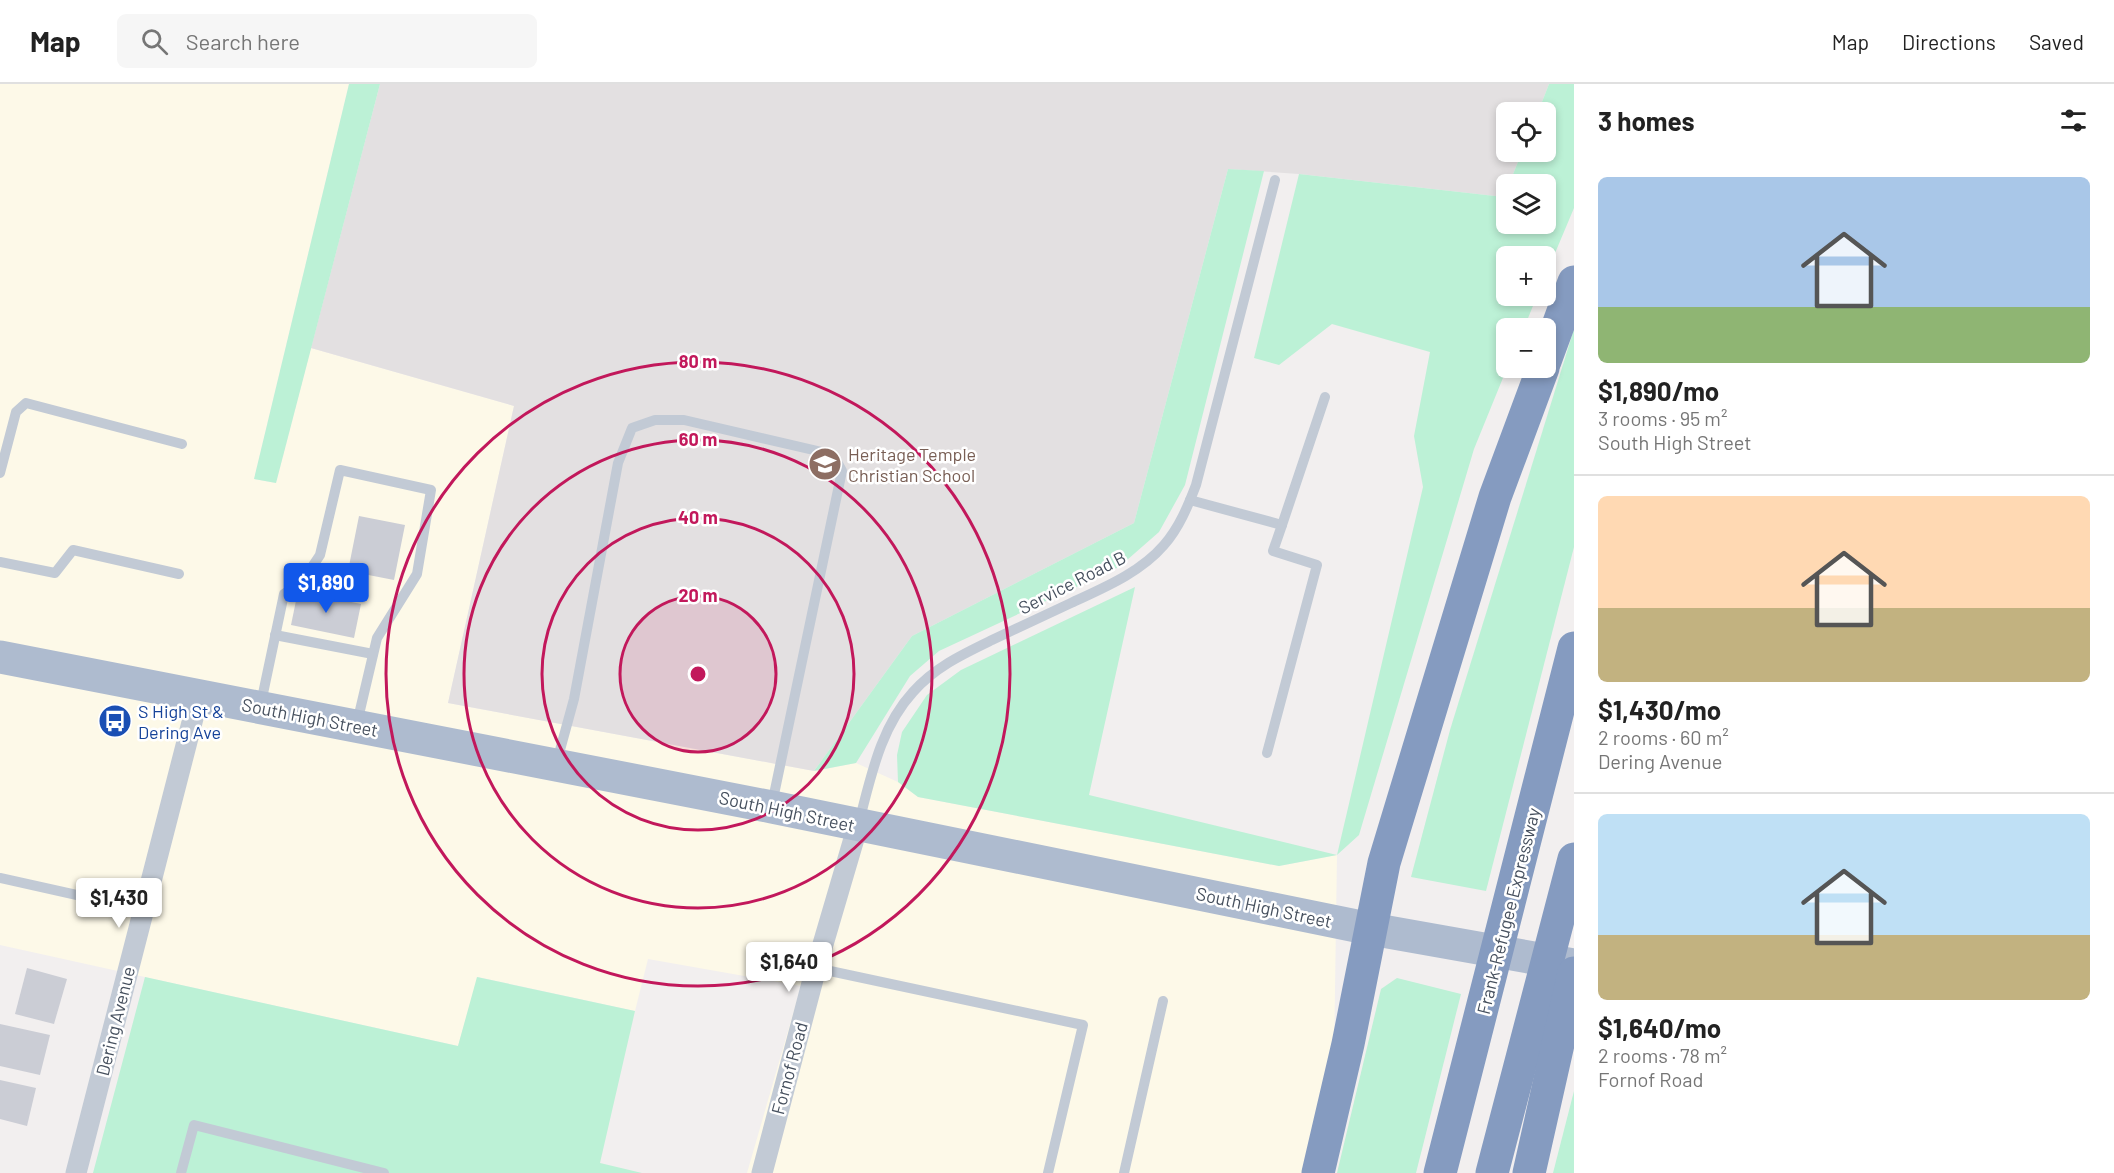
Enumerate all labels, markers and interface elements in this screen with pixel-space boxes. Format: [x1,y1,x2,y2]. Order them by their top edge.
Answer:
search box [117,14,537,68]
text: Map [30,24,81,58]
icon: search [138,25,171,58]
text: Search here [186,28,300,54]
text: Map [1832,29,1869,54]
text: Directions [1902,29,1996,54]
text: Saved [2029,29,2084,54]
map controls [1496,102,1556,378]
button: locate [1496,102,1556,162]
icon: filters [2057,104,2090,137]
text: 3 homes [1598,105,1695,136]
button: layers [1496,174,1556,234]
icon: home [1790,216,1898,324]
button: + [1496,246,1556,306]
button: − [1496,318,1556,378]
text: 80 m [679,350,717,372]
text: $1,890/mo [1598,375,1719,406]
text: 3 rooms · 95 m² [1598,406,1727,430]
text: 60 m [679,428,717,450]
text: South High Street [1598,430,1752,454]
place label: Heritage Temple Christian School [848,443,976,486]
school or university icon: Heritage Temple Christian School [807,446,843,482]
text: 40 m [678,506,718,528]
icon: home [1790,535,1898,643]
street label: Service Road B [1015,546,1129,618]
pin: $1,890 [277,563,375,614]
text: $1,890 [298,570,354,594]
text: 20 m [679,584,717,606]
centre of rings [688,664,708,684]
street label: South High Street [240,693,380,741]
text: $1,430/mo [1598,694,1721,725]
place label: S High St & Dering Ave [138,700,224,743]
bus stop icon: S High St & Dering Ave [97,703,133,739]
text: 2 rooms · 60 m² [1598,725,1729,749]
text: Dering Avenue [1598,749,1722,773]
street label: South High Street [717,786,857,836]
street label: Frank-Refugee Expressway [1472,805,1544,1017]
icon: home [1790,853,1898,961]
pin: $1,430 [70,878,168,929]
street label: South High Street [1194,882,1334,932]
text: $1,430 [90,885,148,909]
pin: $1,640 [740,942,838,993]
text: $1,640 [760,949,818,973]
street label: Dering Avenue [91,964,139,1078]
text: $1,640/mo [1598,1012,1721,1043]
street label: Fornof Road [766,1019,812,1117]
text: 2 rooms · 78 m² [1598,1043,1727,1067]
text: Fornof Road [1598,1067,1704,1091]

